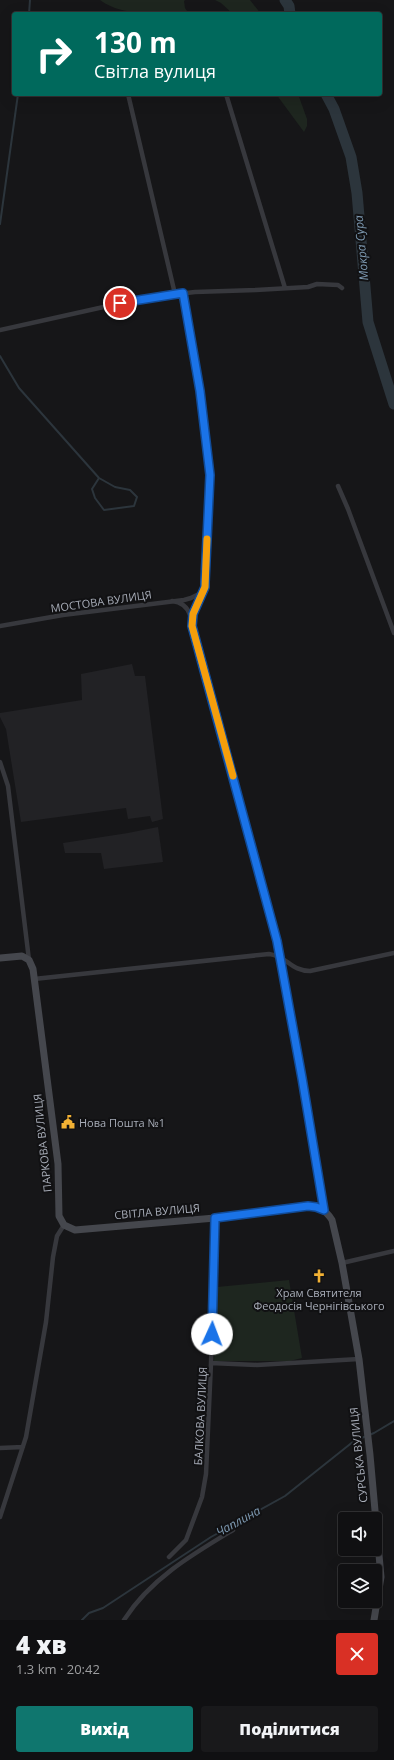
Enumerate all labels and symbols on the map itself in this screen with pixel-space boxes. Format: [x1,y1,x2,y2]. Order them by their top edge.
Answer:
water label: Мокра Сура [350,214,372,281]
pin [103,286,137,320]
street label: МОСТОВА ВУЛИЦЯ [49,586,153,616]
street label: ПАРКОВА ВУЛИЦЯ [29,1093,55,1193]
public building icon: Нова Пошта №1 [60,1114,76,1130]
place label: Нова Пошта №1 [79,1115,165,1130]
street label: СВІТЛА ВУЛИЦЯ [114,1200,200,1222]
church icon: Храм Святителя Феодосія Чернігівського [311,1268,327,1284]
place label: Храм Святителя Феодосія Чернігівського [253,1285,385,1313]
position arrow [191,1313,233,1355]
street label: БАЛКОВА ВУЛИЦЯ [190,1366,210,1466]
street label: СУРСЬКА ВУЛИЦЯ [346,1407,370,1503]
water label: Чаплина [213,1502,264,1540]

